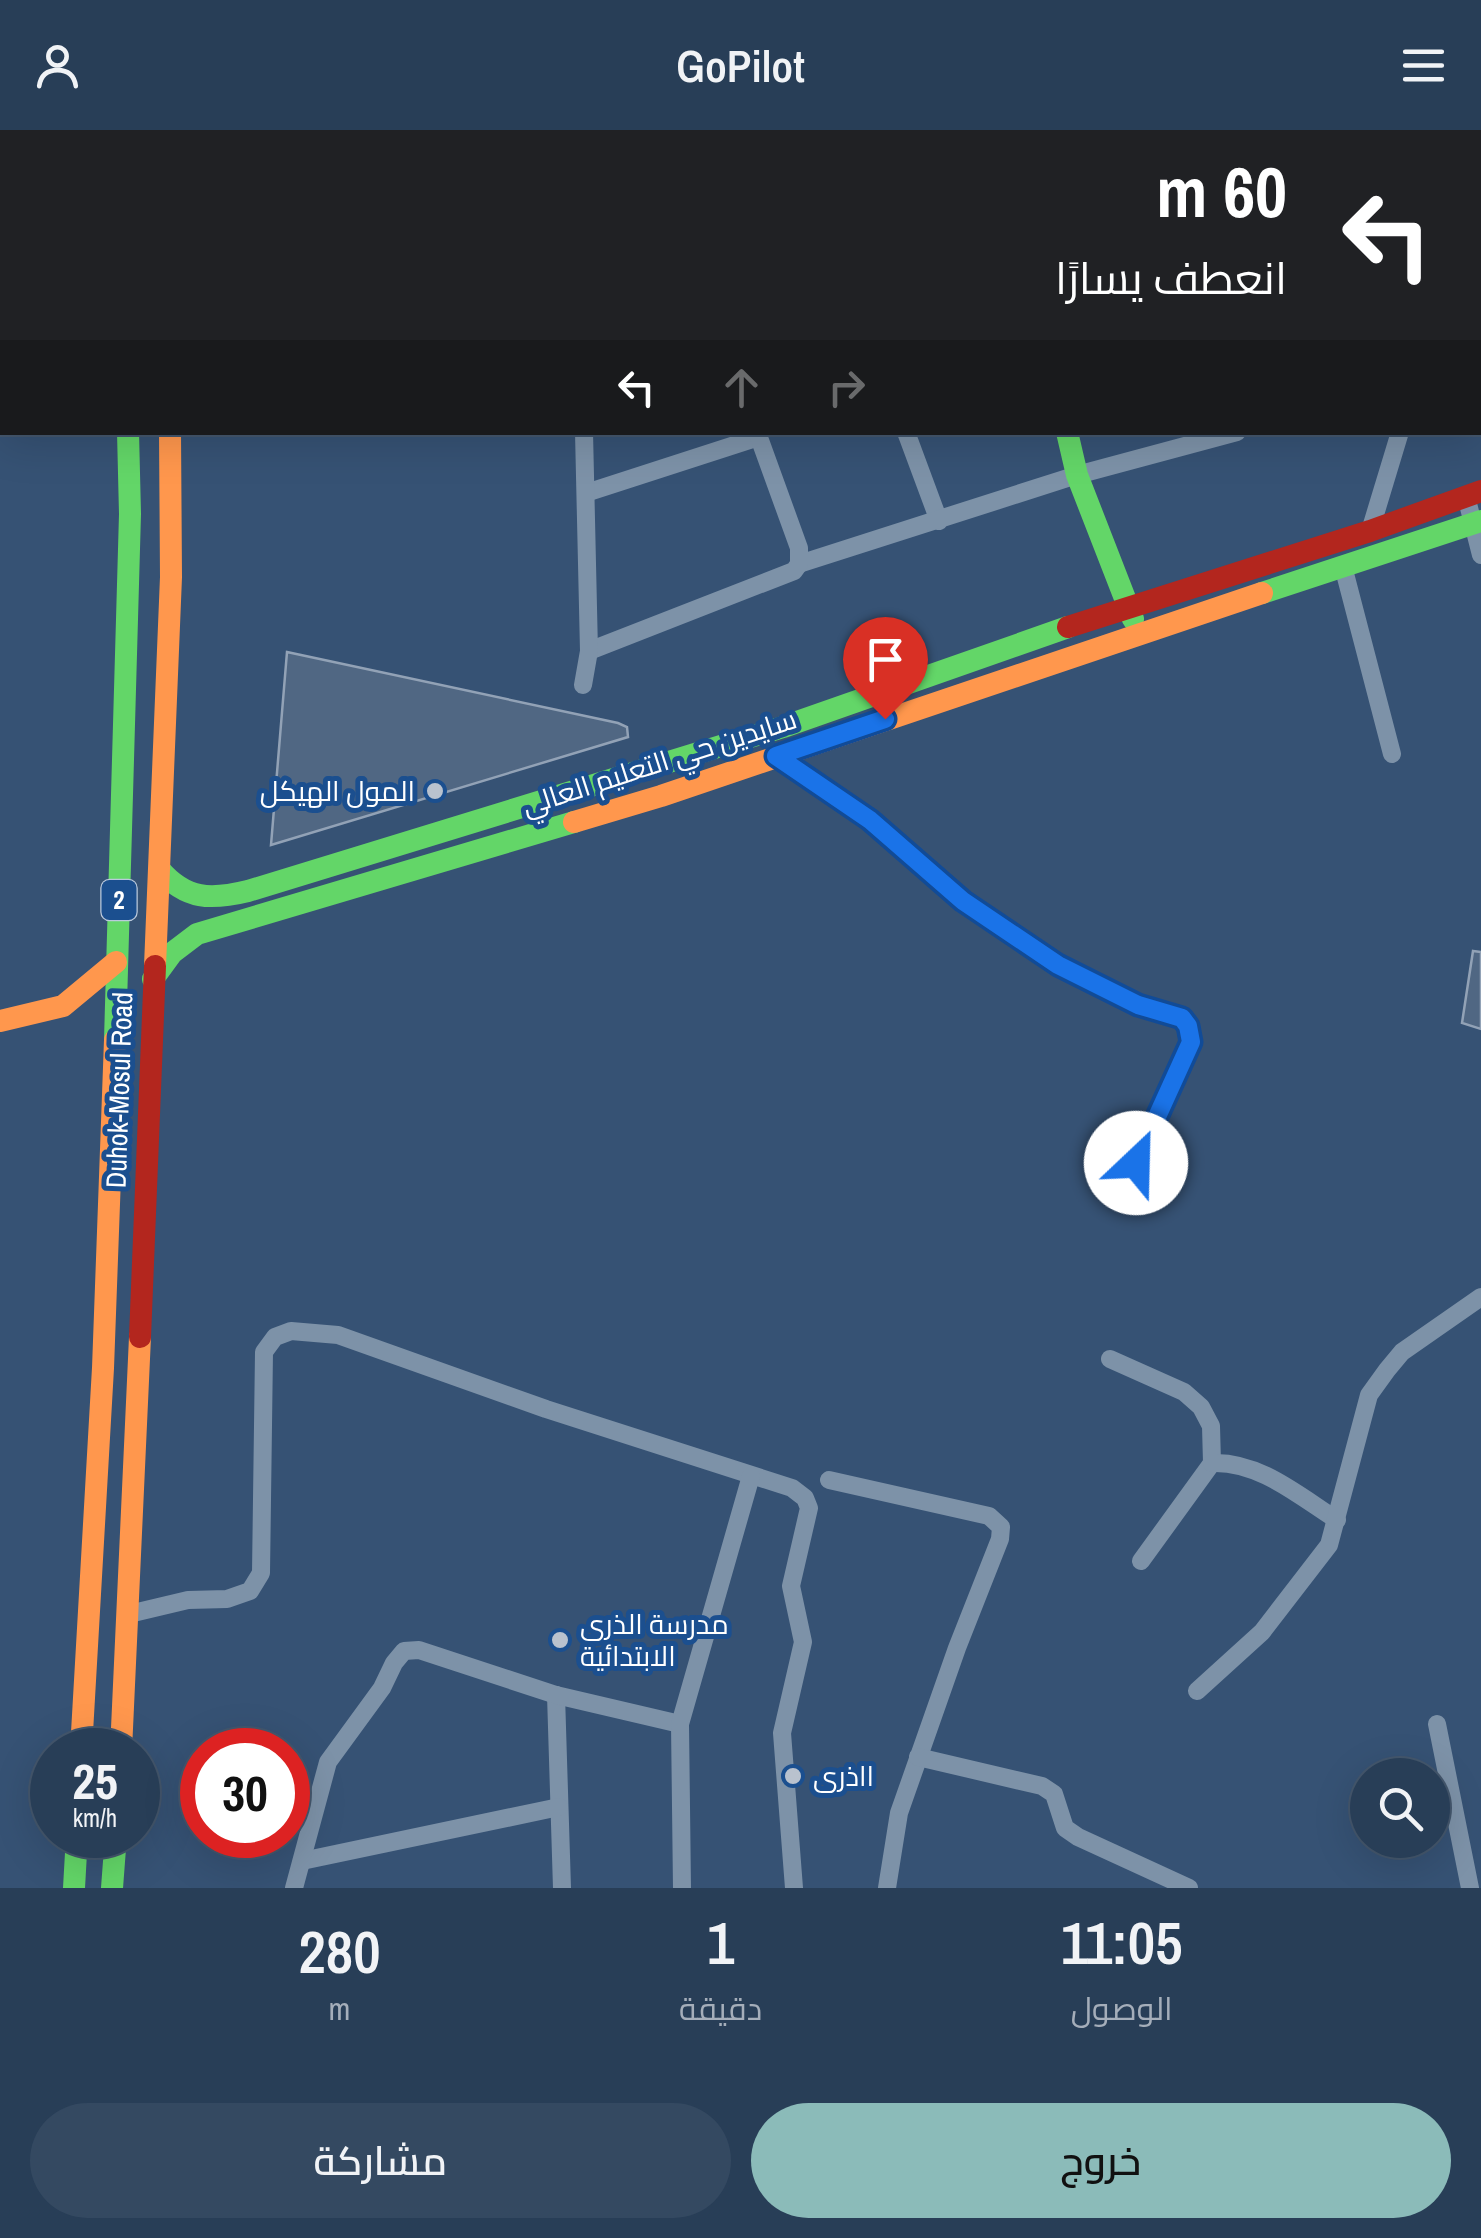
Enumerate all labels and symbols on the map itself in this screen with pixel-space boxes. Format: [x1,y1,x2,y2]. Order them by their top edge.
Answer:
pin [843,617,928,720]
street label: سايدين حي التعليم العالي [517,700,802,827]
place label: المول الهيكل [260,772,415,810]
marker: المول الهيكل [424,780,446,802]
road number: 2 [102,880,136,920]
street label: Duhok-Mosul Road [97,991,141,1189]
position arrow [1084,1111,1188,1215]
place label: مدرسة الذرى الابتدائية [580,1605,729,1675]
marker: مدرسة الذرى الابتدائية [549,1629,571,1651]
speed limit sign: 30 [180,1728,310,1858]
place label: ااذرى [813,1757,874,1795]
marker: ااذرى [782,1765,804,1787]

